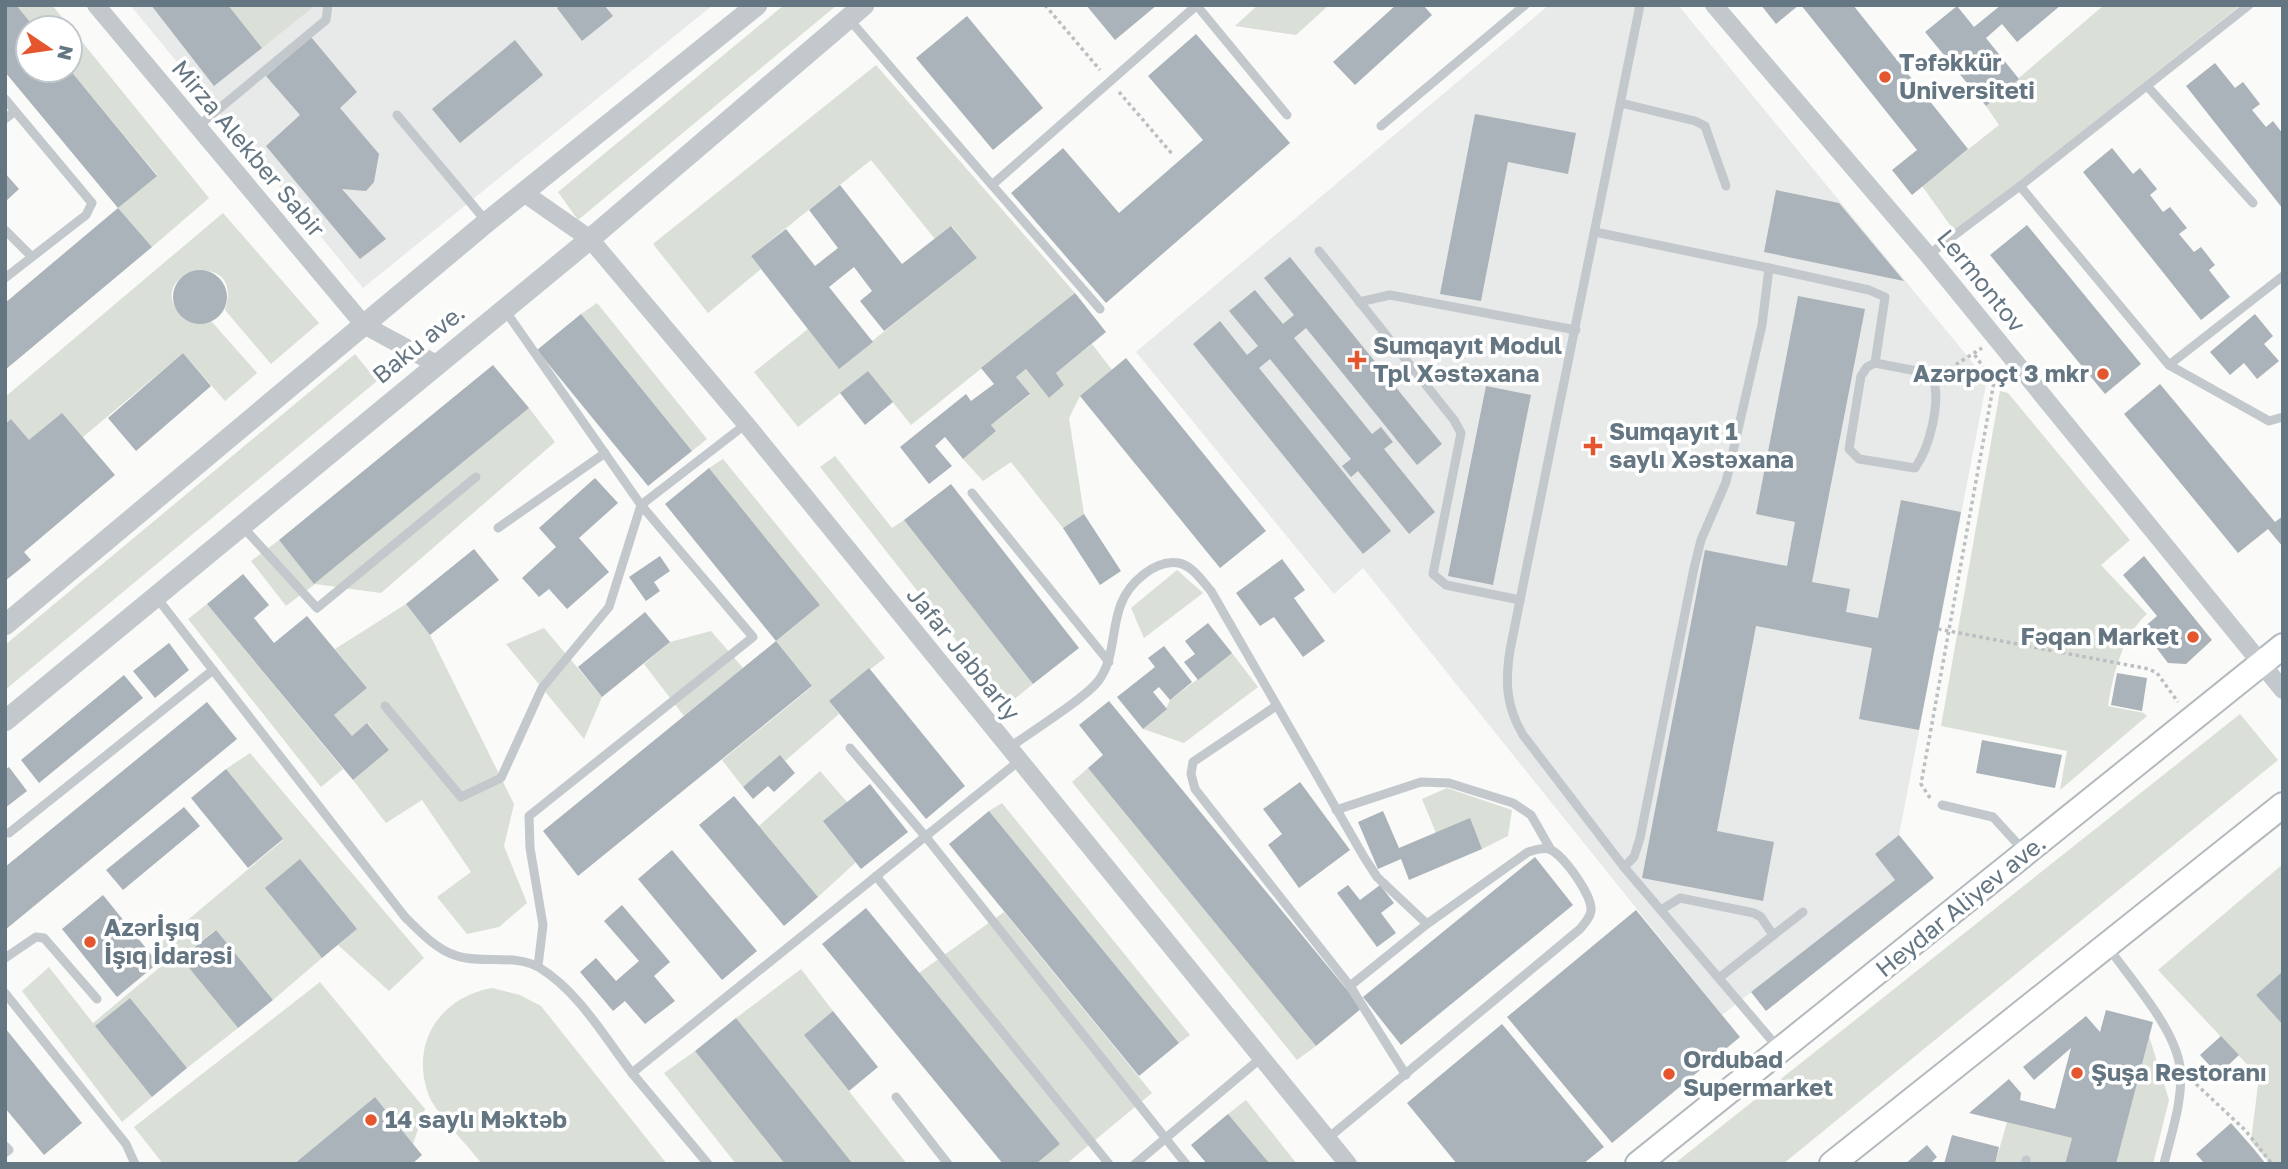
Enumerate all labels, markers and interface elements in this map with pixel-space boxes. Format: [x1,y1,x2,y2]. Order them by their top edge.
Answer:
north arrow [14,14,84,84]
text: N [53,43,79,63]
place label: Təfəkkür Universiteti [1899,47,2035,104]
street label: Mirza Alekber Sabir [167,53,332,243]
marker: Təfəkkür Universiteti [1877,69,1893,85]
street label: Lermontov [1932,223,2032,337]
street label: Baku ave. [366,297,470,389]
place label: Sumqayıt Modul Tpl Xəstəxana [1373,330,1562,387]
marker: Sumqayıt Modul Tpl Xəstəxana [1347,350,1367,370]
place label: Azərpoçt 3 mkr [1913,358,2089,387]
marker: Azərpoçt 3 mkr [2095,366,2111,382]
place label: Sumqayıt 1 saylı Xəstəxana [1609,416,1794,473]
marker: Sumqayıt 1 saylı Xəstəxana [1583,436,1603,456]
street label: Jafar Jabbarly [901,580,1027,726]
place label: Fəqan Market [2020,621,2179,650]
marker: Fəqan Market [2185,629,2201,645]
street label: Heydar Aliyev ave. [1869,827,2051,982]
place label: Azərİşıq İşıq İdarəsi [104,912,233,969]
marker: Azərİşıq İşıq İdarəsi [82,934,98,950]
place label: Ordubad Supermarket [1683,1044,1833,1101]
place label: Şuşa Restoranı [2091,1057,2267,1086]
marker: Şuşa Restoranı [2069,1065,2085,1081]
marker: Ordubad Supermarket [1661,1066,1677,1082]
place label: 14 saylı Məktəb [385,1104,567,1133]
marker: 14 saylı Məktəb [363,1112,379,1128]

